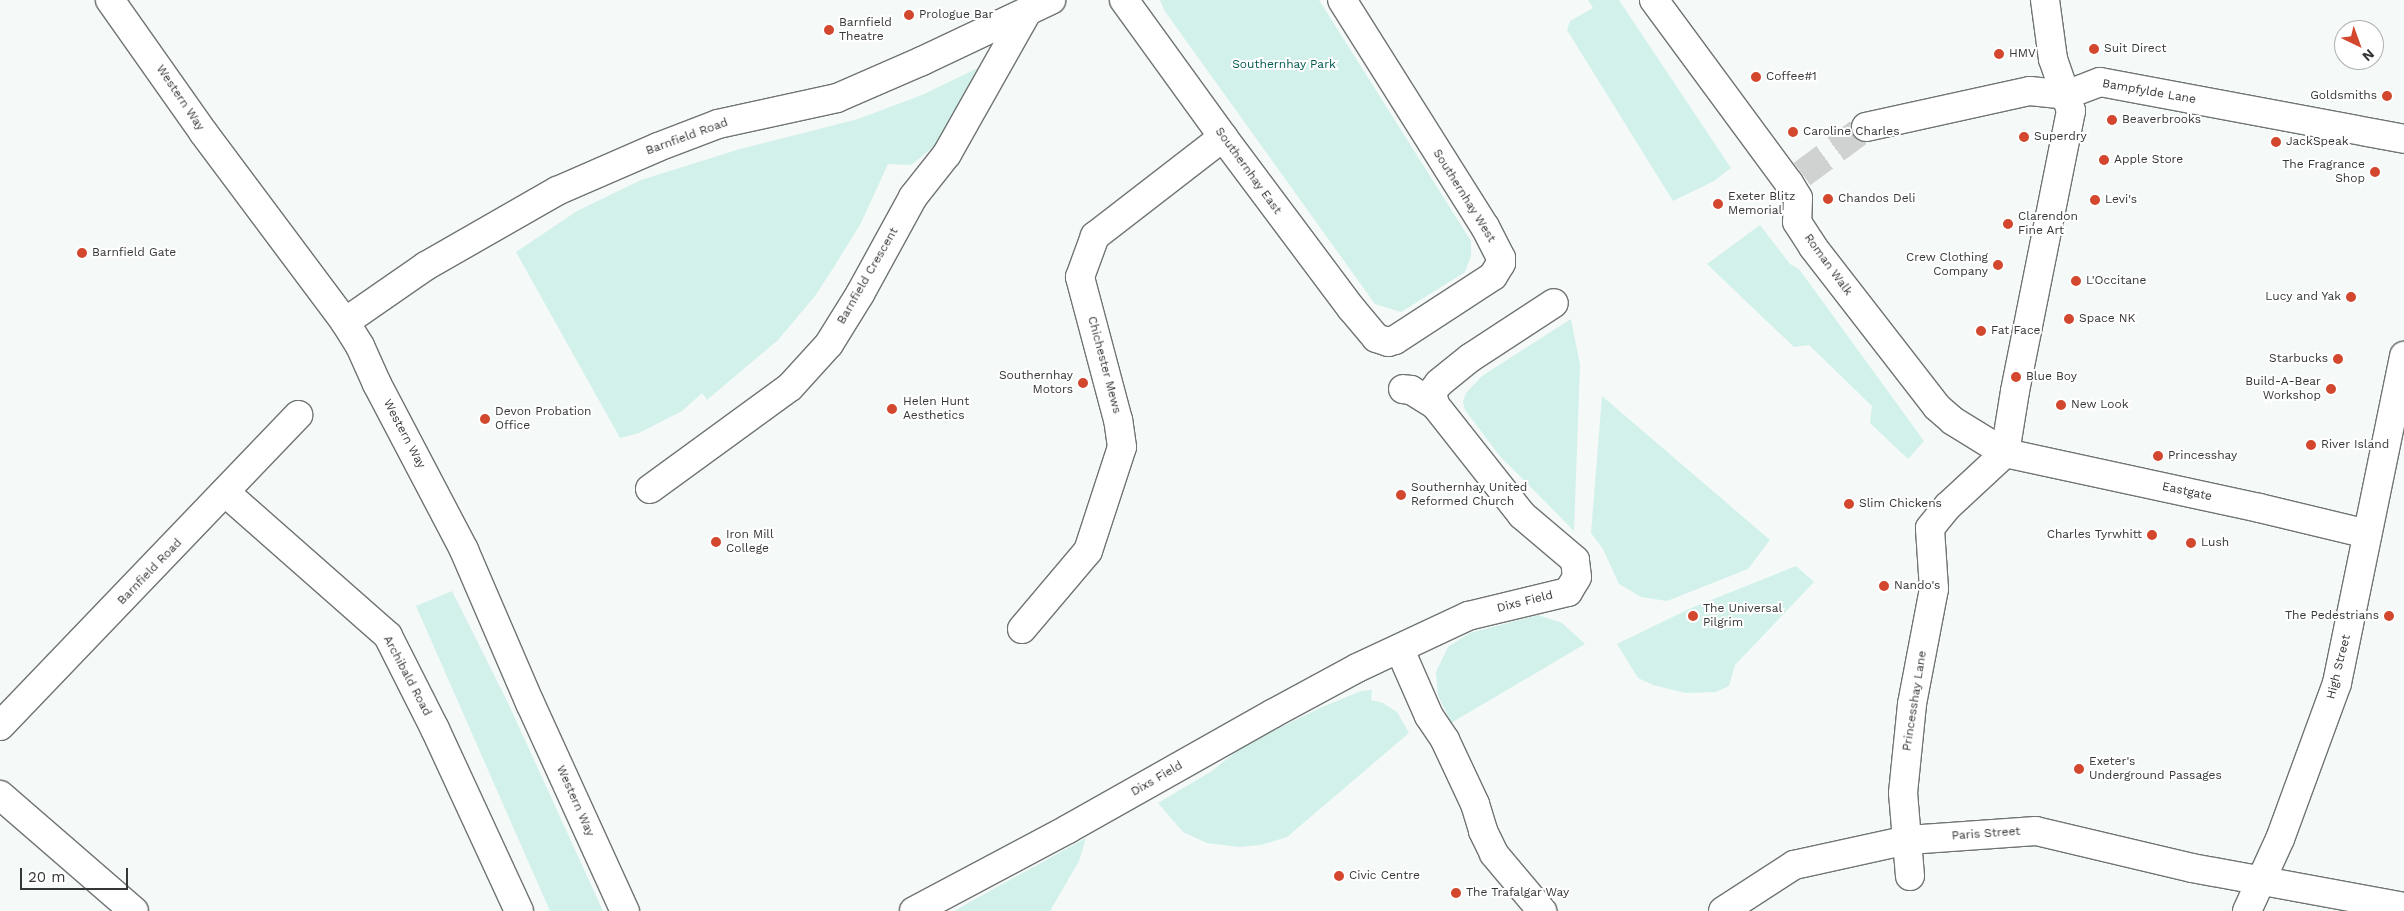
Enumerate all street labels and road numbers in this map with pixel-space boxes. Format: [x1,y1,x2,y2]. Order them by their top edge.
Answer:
street label: Western Way [153,62,207,134]
street label: Bampfylde Lane [2101,77,2197,107]
street label: Barnfield Road [644,115,730,159]
street label: Southernhay East [1212,125,1284,217]
street label: Southernhay West [1429,147,1499,245]
street label: Barnfield Crescent [834,225,902,327]
street label: Roman Walk [1801,231,1855,299]
street label: Chichester Mews [1084,315,1124,415]
street label: Western Way [380,397,428,471]
street label: Eastgate [2161,480,2213,504]
street label: Barnfield Road [115,536,185,608]
street label: Dixs Field [1496,588,1554,616]
street label: Archibald Road [380,633,434,719]
street label: High Street [2324,633,2354,701]
street label: Princesshay Lane [1900,650,1930,752]
street label: Dixs Field [1129,758,1185,800]
street label: Western Way [553,763,597,839]
street label: Paris Street [1951,824,2021,844]

